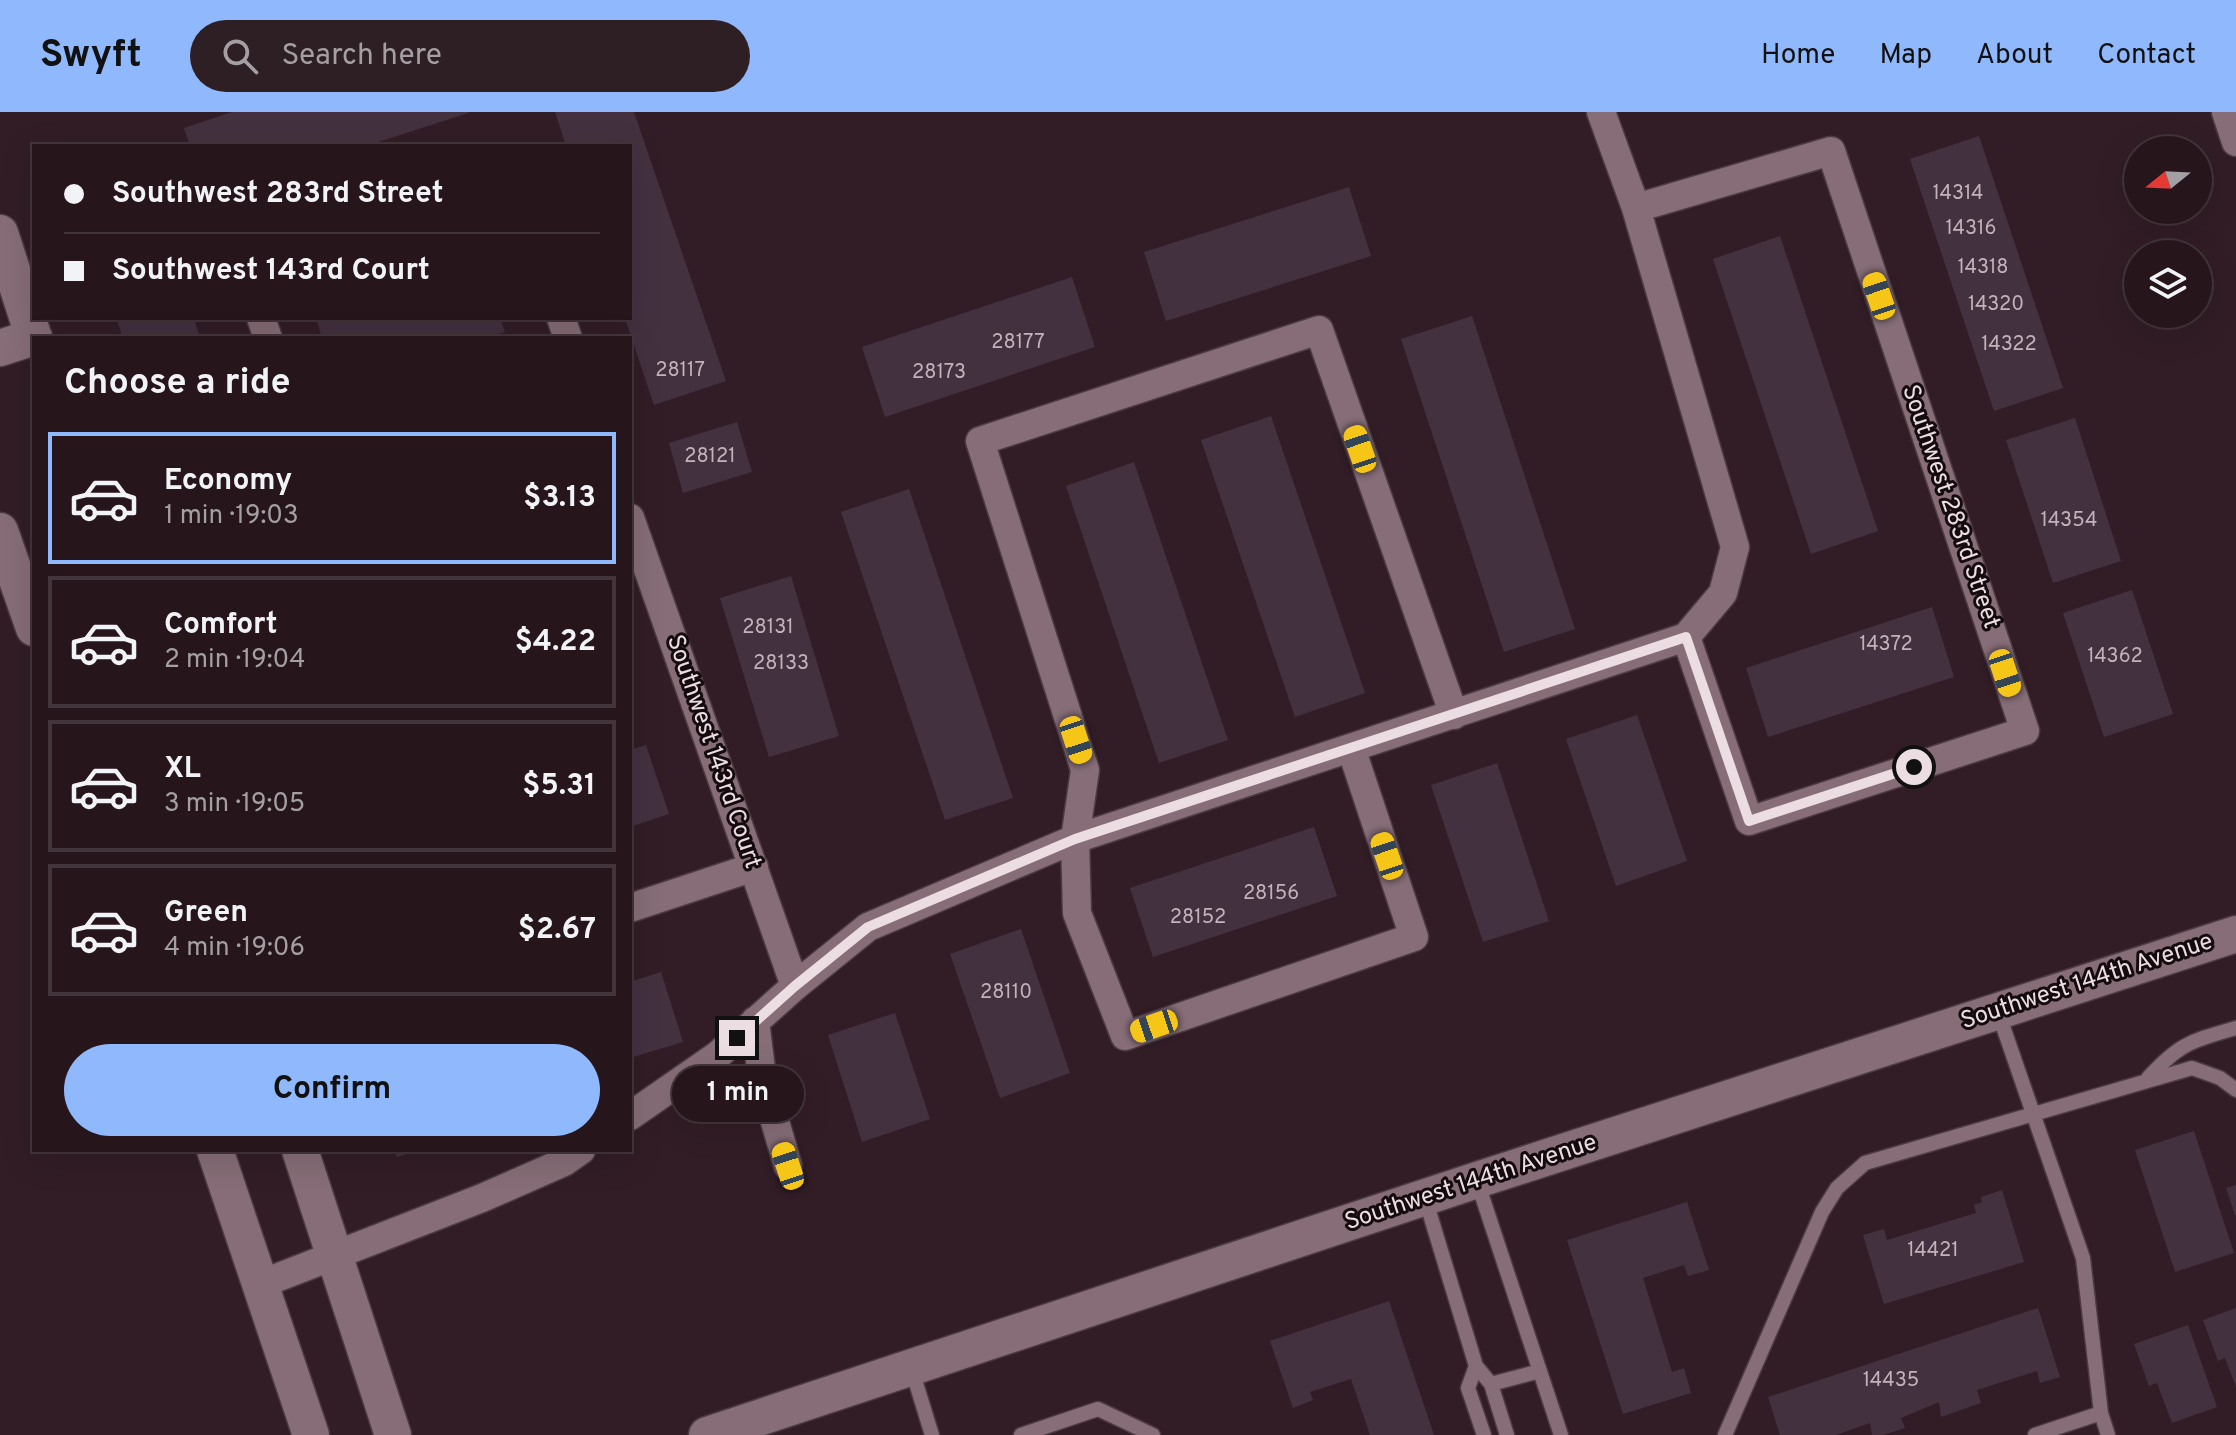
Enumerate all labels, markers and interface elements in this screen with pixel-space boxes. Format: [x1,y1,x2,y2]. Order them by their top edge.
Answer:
search box [190,20,750,92]
text: Swyft [40,32,142,81]
icon: search [218,34,262,78]
text: Search here [282,38,442,75]
text: Home [1761,38,1835,74]
text: Map [1879,38,1932,74]
text: About [1976,38,2053,74]
text: Contact [2097,38,2196,74]
north arrow [2124,136,2212,224]
map controls [2124,136,2212,328]
text: Southwest 283rd Street [112,176,443,213]
house number: 14314 [1933,181,1983,207]
house number: 14316 [1946,216,1996,242]
button: layers [2124,240,2212,328]
text: Southwest 143rd Court [112,253,430,290]
house number: 14318 [1957,255,2009,281]
car [1860,269,1898,323]
house number: 14320 [1968,292,2024,318]
house number: 28177 [991,330,1045,356]
house number: 14322 [1981,332,2037,358]
house number: 28117 [655,358,705,384]
house number: 28173 [912,360,966,386]
text: Choose a ride [64,361,290,407]
street label: Southwest 283rd Street [1894,381,2006,633]
car [1341,422,1379,476]
house number: 28121 [684,444,736,470]
icon: car [68,462,140,534]
text: Economy [164,463,292,500]
text: $3.13 [523,480,596,517]
text: 1 min · 19:03 [164,500,299,533]
house number: 14354 [2041,508,2097,534]
icon: car [68,606,140,678]
text: Comfort [164,607,277,644]
house number: 28131 [742,615,794,641]
text: $4.22 [515,624,596,661]
street label: Southwest 143rd Court [659,631,767,873]
house number: 14372 [1859,632,1913,658]
text: 2 min · 19:04 [164,644,305,677]
house number: 14362 [2087,644,2143,670]
car [1986,646,2024,700]
house number: 28133 [753,651,809,677]
car [1057,713,1095,767]
route start [1896,749,1932,785]
icon: car [68,750,140,822]
text: XL [164,751,201,788]
text: $5.31 [522,768,596,805]
text: 3 min · 19:05 [164,788,305,821]
car [1368,829,1406,883]
house number: 28156 [1243,881,1299,907]
icon: car [68,894,140,966]
text: Green [164,895,248,932]
house number: 28152 [1170,905,1226,931]
text: $2.67 [518,912,596,949]
street label: Southwest 144th Avenue [1957,927,2217,1037]
text: 4 min · 19:06 [164,932,305,965]
house number: 28110 [980,980,1032,1006]
car [1127,1007,1181,1045]
route end [719,1020,755,1056]
button: Confirm [64,1044,600,1136]
callout: 1 min [671,1066,803,1122]
text: 1 min [707,1077,769,1110]
street label: Southwest 144th Avenue [1341,1128,1601,1238]
car [769,1139,807,1193]
house number: 14421 [1907,1238,1959,1264]
house number: 14435 [1863,1368,1919,1394]

